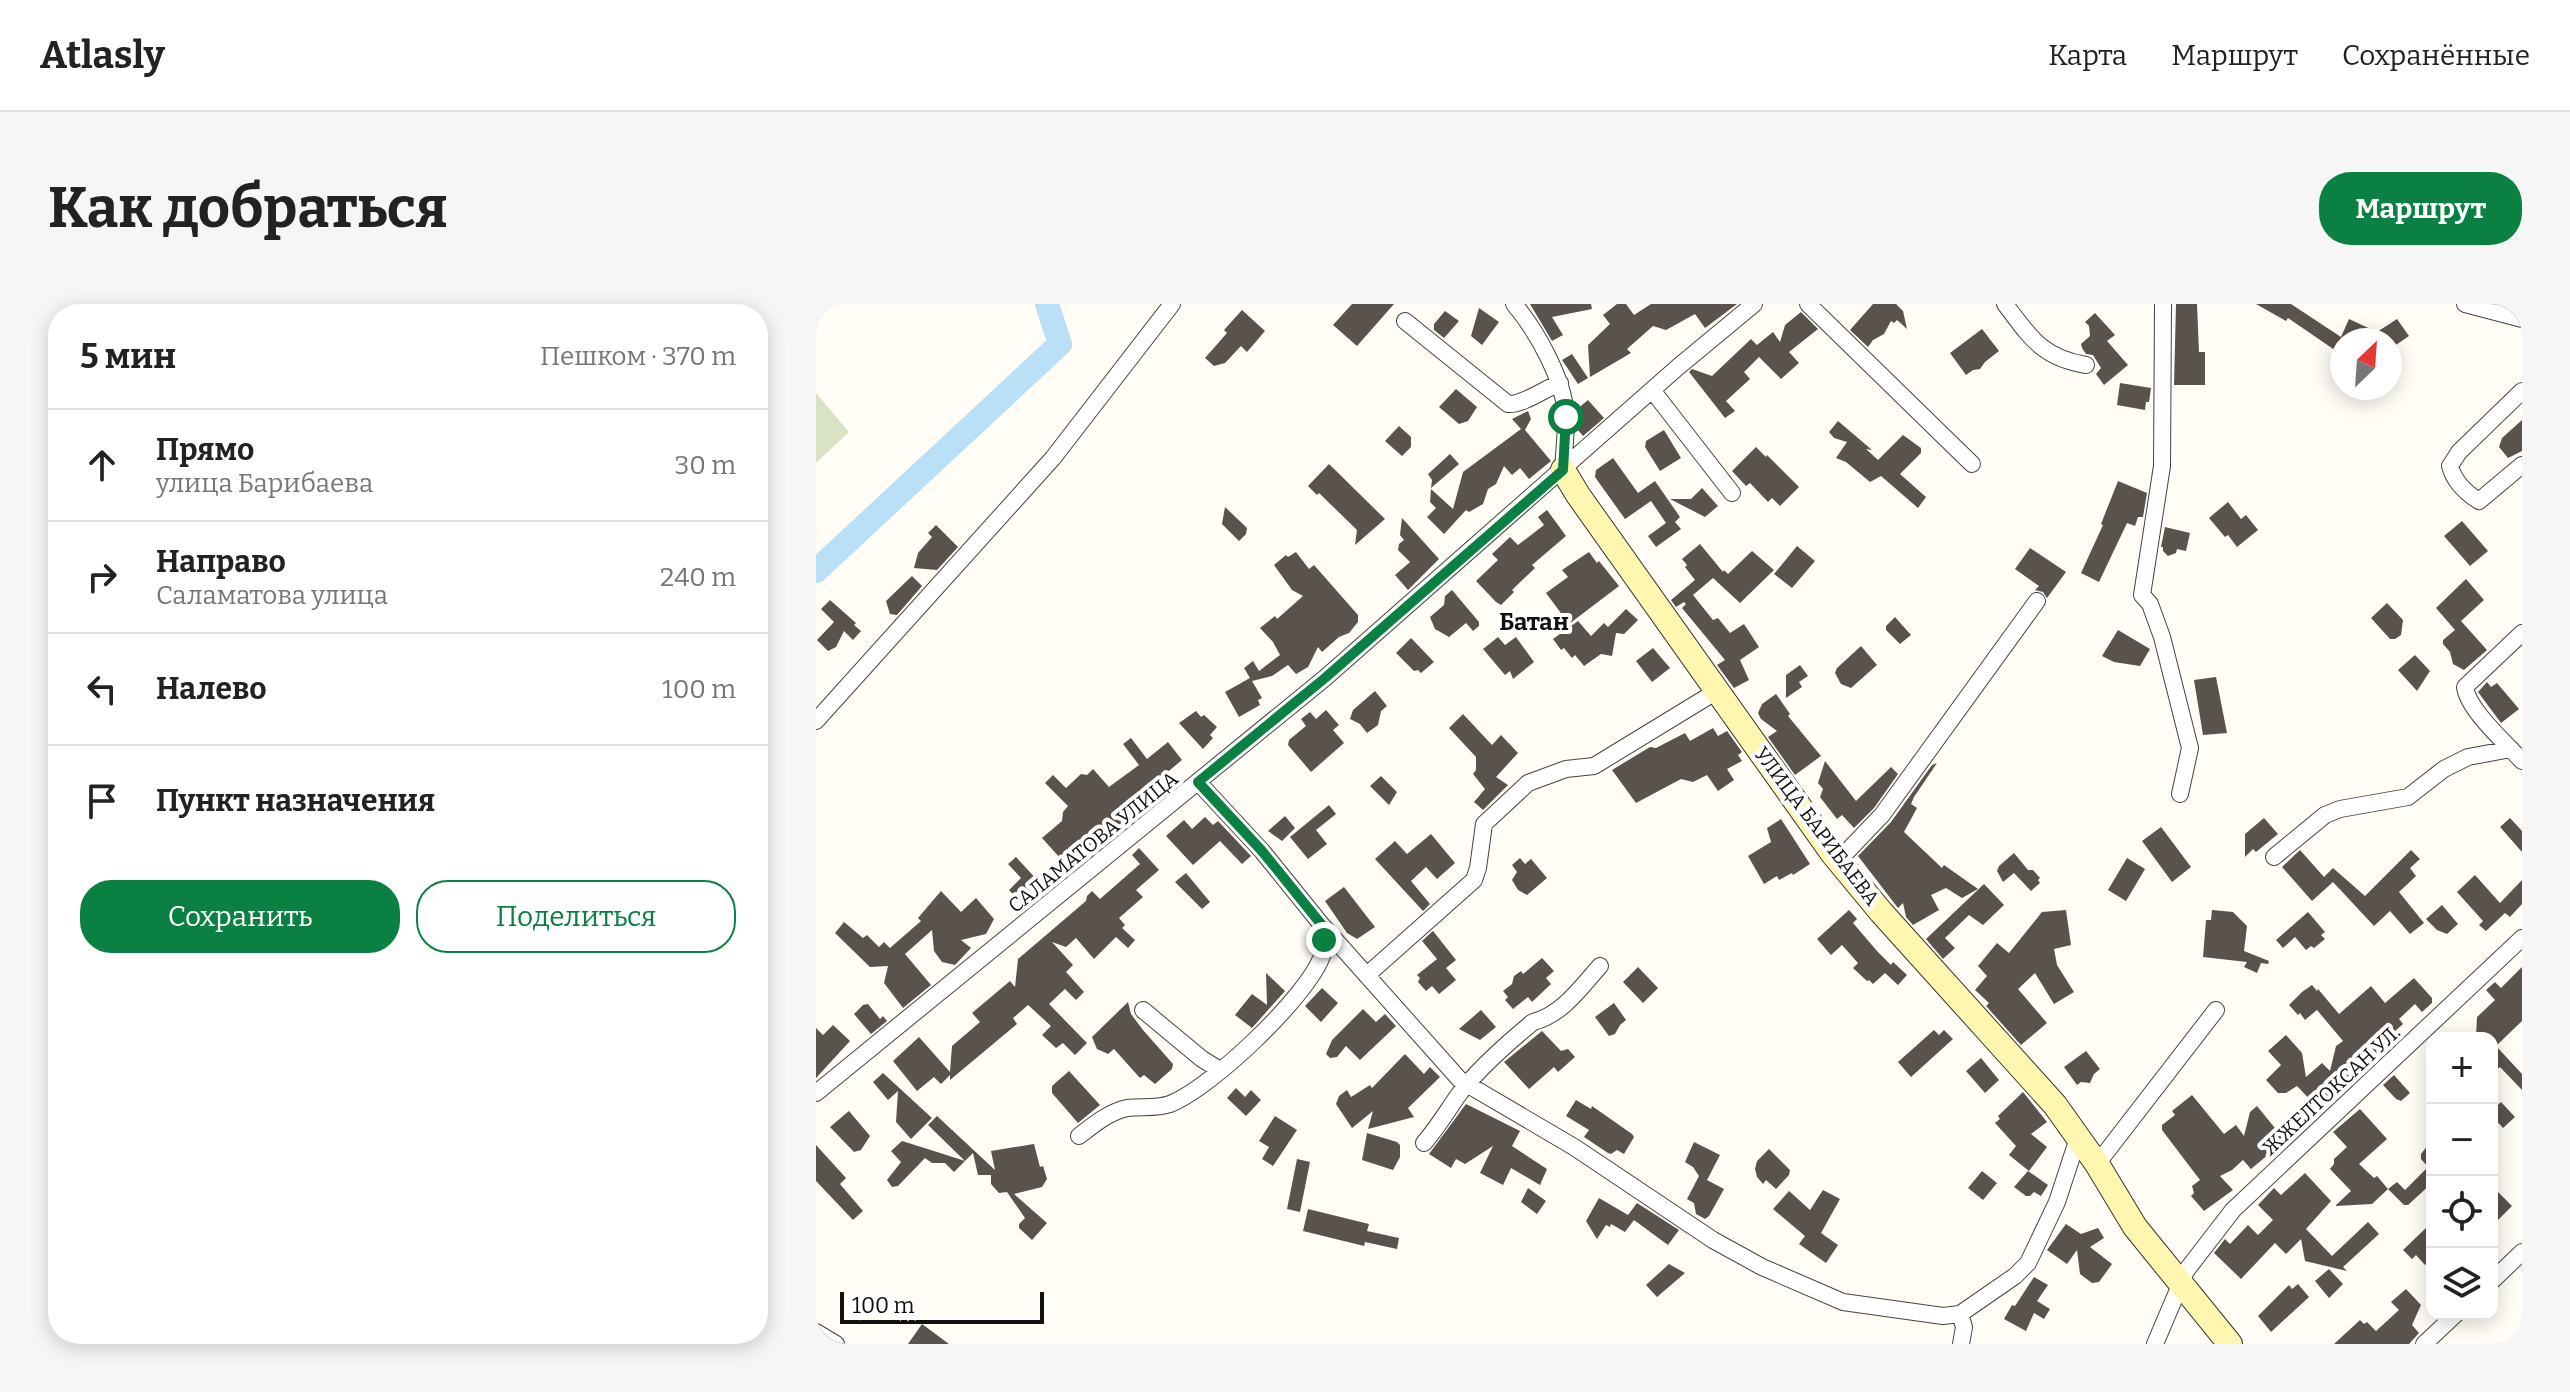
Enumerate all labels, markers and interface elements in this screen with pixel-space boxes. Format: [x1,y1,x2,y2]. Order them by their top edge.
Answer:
text: Atlasly [40,32,165,78]
text: Карта [2048,39,2127,72]
text: Маршрут [2171,39,2298,72]
text: Сохранённые [2342,39,2530,72]
button: Маршрут [2319,172,2522,245]
text: Как добраться [48,175,448,242]
north arrow [2330,328,2402,400]
text: 5 мин [80,336,176,377]
text: Пешком · 370 m [540,341,736,372]
route start [1548,399,1584,435]
text: Прямо [156,432,254,468]
icon: ahead [80,443,124,487]
text: 30 m [675,450,736,481]
text: улица Барибаева [156,468,373,499]
text: Направо [156,544,286,580]
icon: right [80,555,124,599]
text: 240 m [660,562,736,593]
text: Саламатова улица [156,580,388,611]
district label: Батан [1499,608,1569,636]
icon: left [80,667,124,711]
text: Налево [156,671,267,707]
text: 100 m [662,674,736,705]
street label: УЛИЦА БАРИБАЕВА [1750,742,1885,911]
street label: САЛАМАТОВА УЛИЦА [1003,766,1183,918]
icon: arrive [80,779,124,823]
text: Пункт назначения [156,783,435,819]
button: Сохранить [80,880,400,953]
button: Поделиться [416,880,736,953]
route end [1306,922,1342,958]
street label: ЖЖЕЛТОКСАН УЛ. [2257,1020,2405,1160]
map controls [2426,1032,2498,1320]
button: + [2426,1032,2498,1104]
button: − [2426,1104,2498,1176]
button: locate [2426,1176,2498,1248]
button: layers [2426,1248,2498,1320]
scale bar [840,1288,1044,1324]
text: 100 m [852,1292,915,1319]

